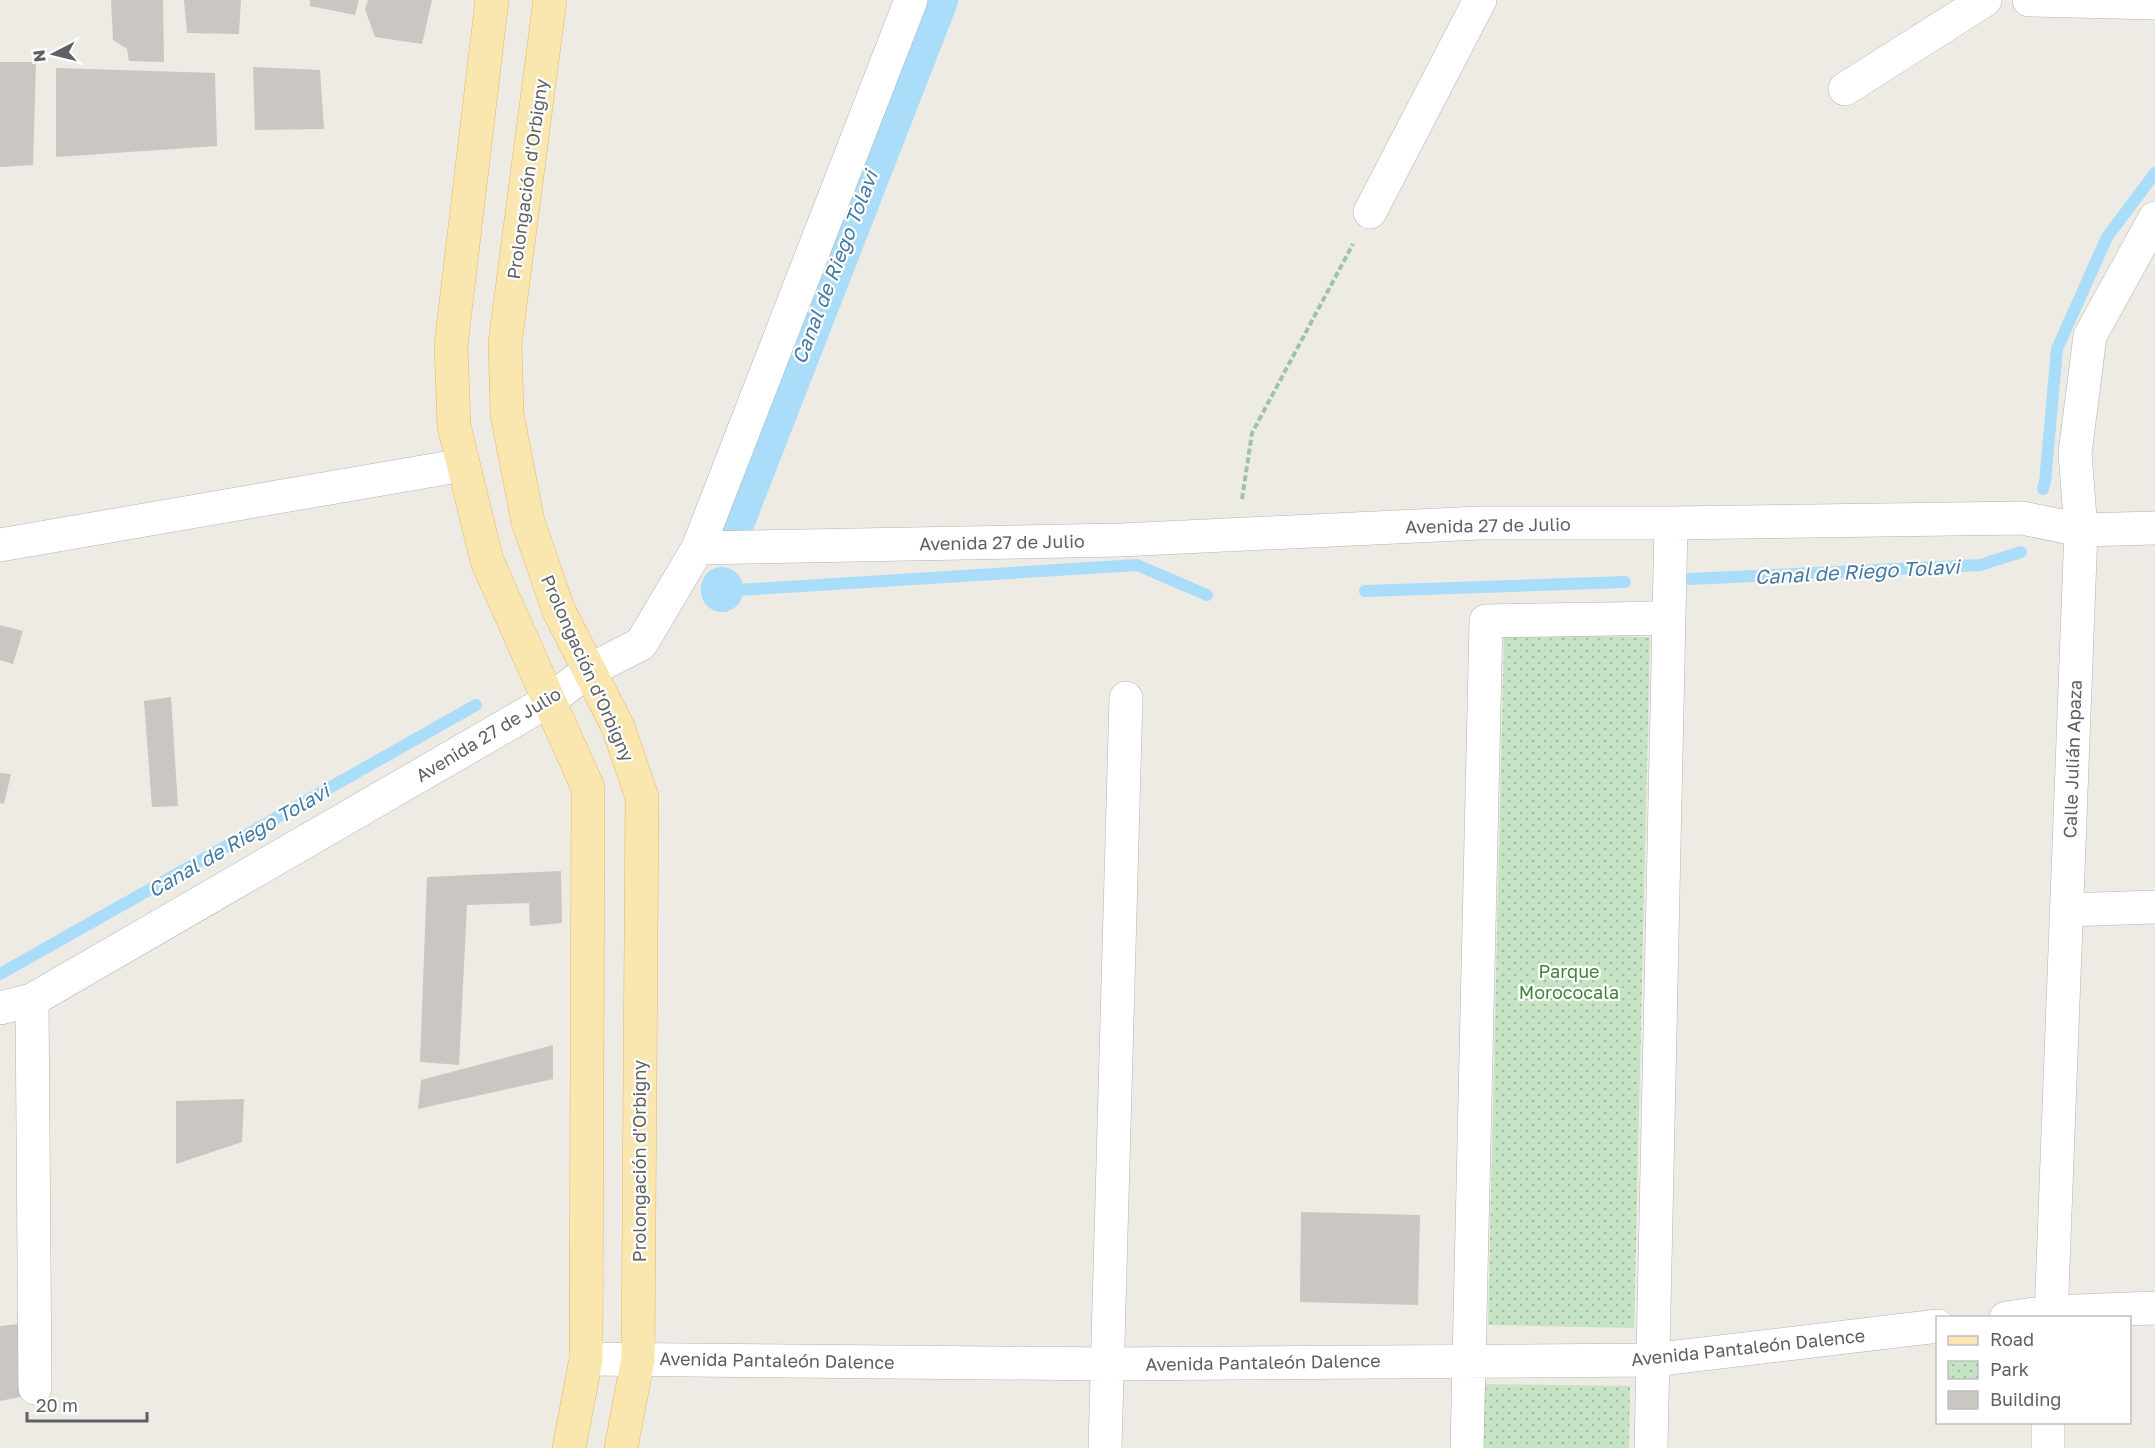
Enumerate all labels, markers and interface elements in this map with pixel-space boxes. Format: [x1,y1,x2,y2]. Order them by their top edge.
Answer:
north arrow [24,24,84,84]
text: N [28,49,50,63]
street label: Prolongación d'Orbigny [502,77,552,281]
water label: Canal de Riego Tolavi [786,164,884,367]
street label: Avenida 27 de Julio [1405,513,1571,537]
street label: Avenida 27 de Julio [919,530,1085,554]
water label: Canal de Riego Tolavi [1754,554,1963,589]
street label: Prolongación d'Orbigny [537,571,639,765]
street label: Calle Julián Apaza [2058,679,2086,839]
street label: Avenida 27 de Julio [411,682,565,786]
water label: Canal de Riego Tolavi [143,777,336,903]
park label: Parque Morococala [1519,960,1619,1003]
street label: Prolongación d'Orbigny [628,1060,650,1262]
legend [1936,1316,2131,1424]
street label: Avenida Pantaleón Dalence [1630,1324,1866,1370]
text: Road [1990,1328,2034,1350]
street label: Avenida Pantaleón Dalence [659,1347,895,1373]
street label: Avenida Pantaleón Dalence [1145,1349,1381,1375]
text: Park [1990,1358,2029,1380]
scale bar [27,1385,147,1423]
text: Building [1990,1388,2061,1410]
text: 20 m [36,1394,78,1416]

